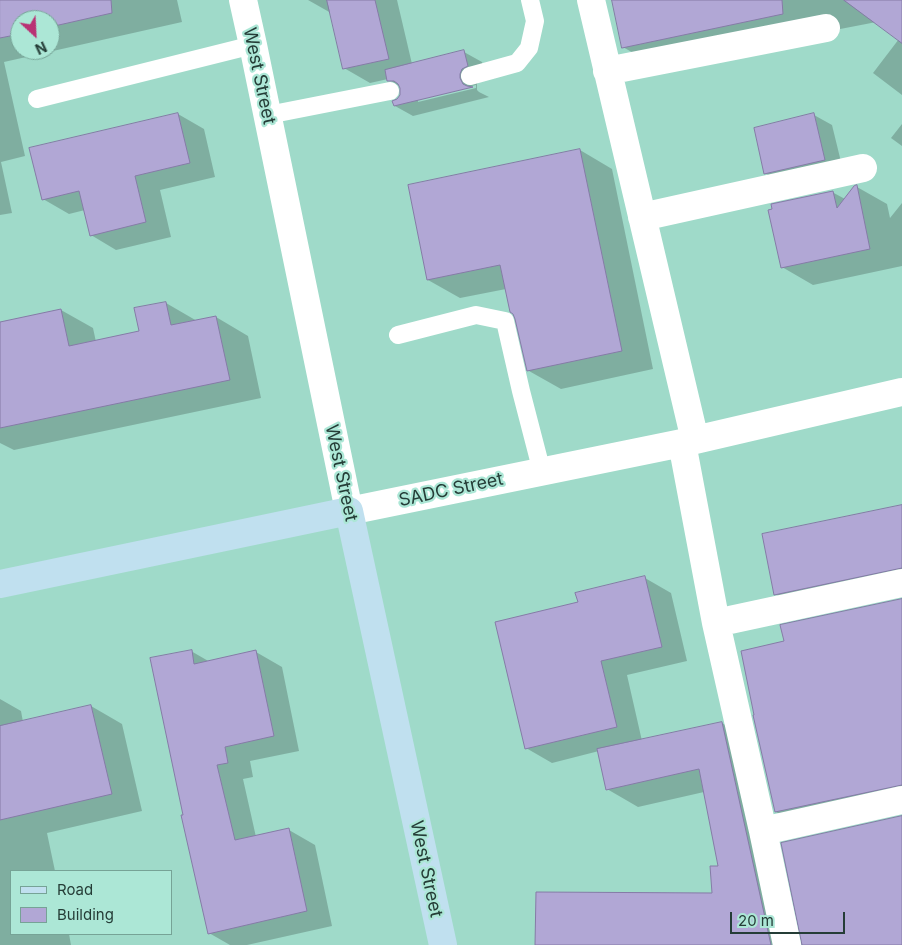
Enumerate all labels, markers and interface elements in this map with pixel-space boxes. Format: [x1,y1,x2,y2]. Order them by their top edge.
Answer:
north arrow [10,10,60,60]
street label: West Street [238,26,280,126]
text: N [33,38,50,58]
street label: West Street [320,423,362,523]
street label: SADC Street [397,468,505,512]
street label: West Street [405,819,447,919]
legend [10,870,172,935]
text: Road [57,880,93,899]
scale bar [732,902,847,934]
text: Building [57,905,114,924]
text: 20 m [738,911,774,930]

